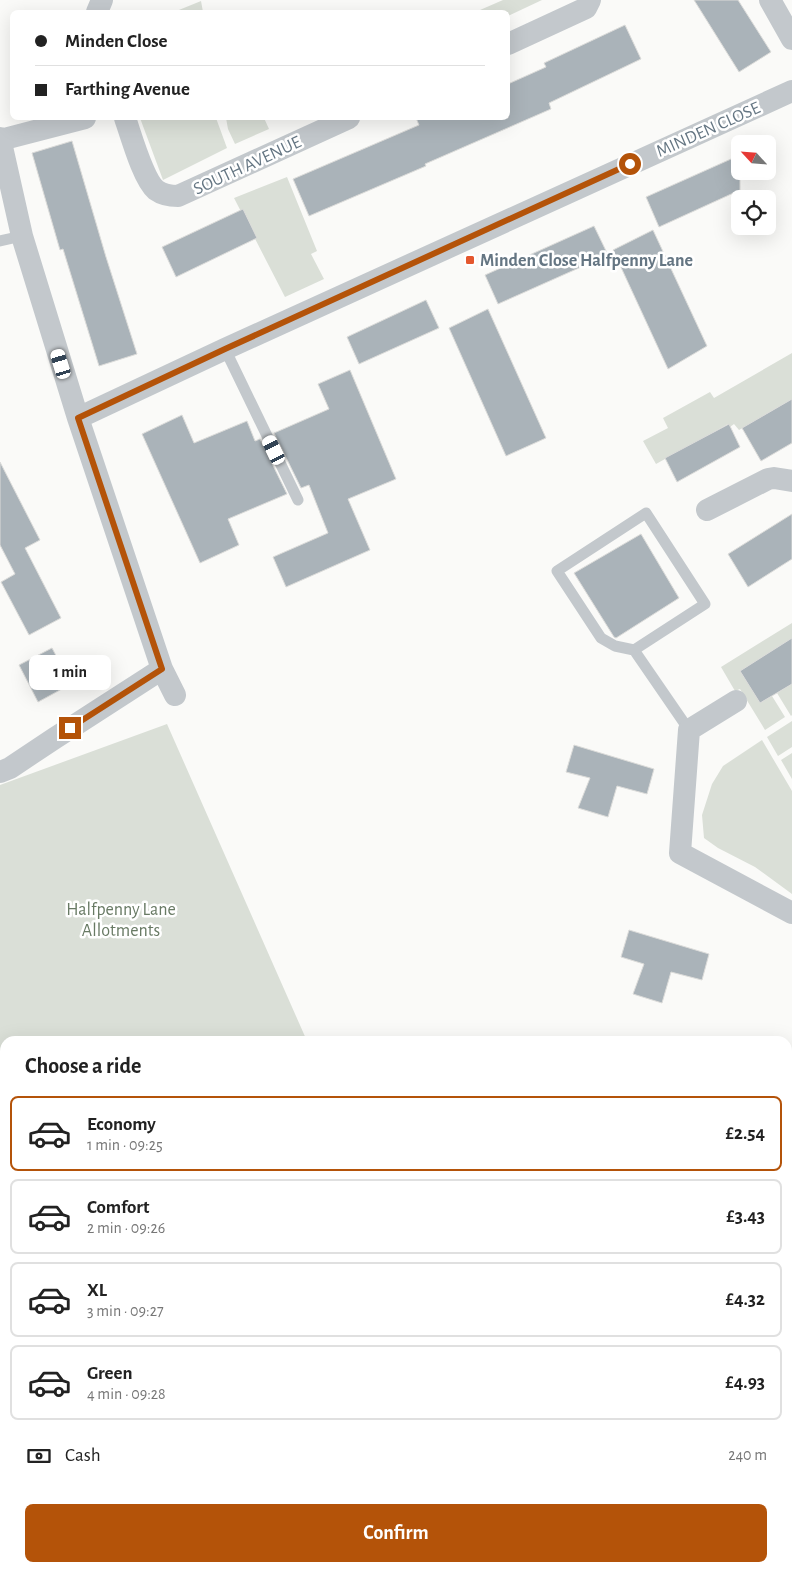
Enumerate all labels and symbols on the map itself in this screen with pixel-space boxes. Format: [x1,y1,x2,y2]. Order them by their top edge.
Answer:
street label: MINDEN CLOSE [654,99,763,161]
street label: SOUTH AVENUE [191,133,304,199]
north arrow [731,135,776,180]
route start [619,153,641,175]
place label: Minden Close Halfpenny Lane [480,252,693,270]
marker: Minden Close Halfpenny Lane [464,254,476,266]
car [49,347,72,381]
car [260,433,287,467]
callout: 1 min [29,656,111,690]
route end [59,717,81,739]
park label: Halfpenny Lane Allotments [66,901,176,940]

